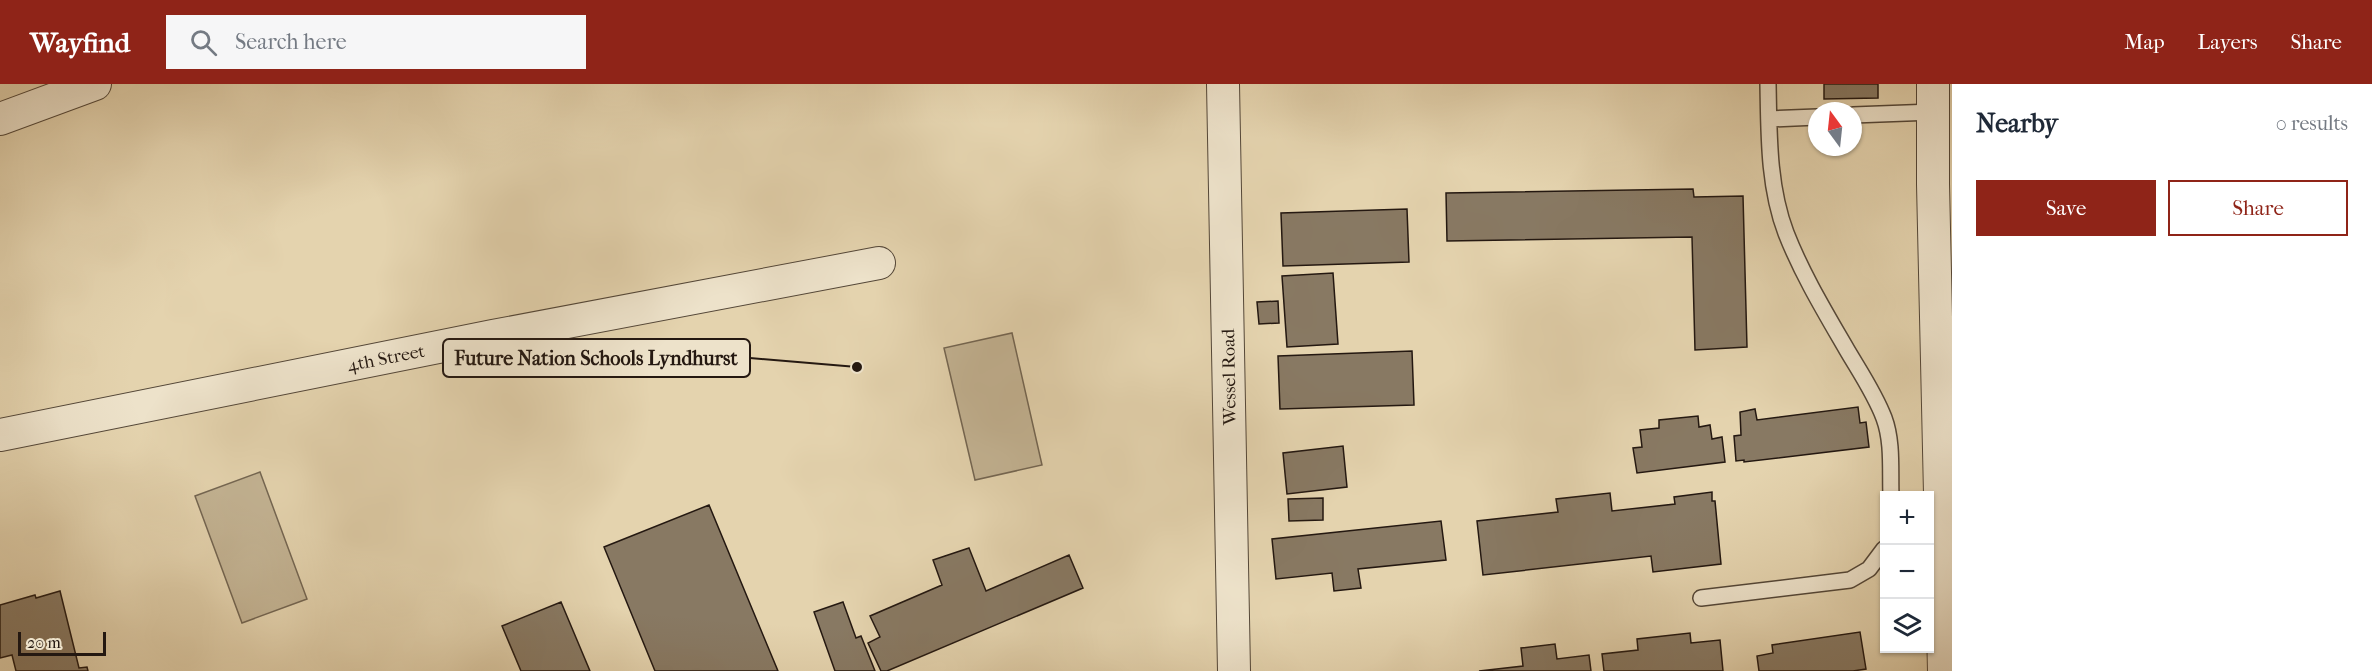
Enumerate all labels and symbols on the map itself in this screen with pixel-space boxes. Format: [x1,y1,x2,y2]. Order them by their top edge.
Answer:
north arrow [1808,102,1862,156]
street label: Wessel Road [1218,328,1241,426]
callout: Future Nation Schools Lyndhurst [443,339,750,377]
street label: 4th Street [346,341,427,376]
text: Future Nation Schools Lyndhurst [453,347,738,370]
scale bar [18,629,106,656]

